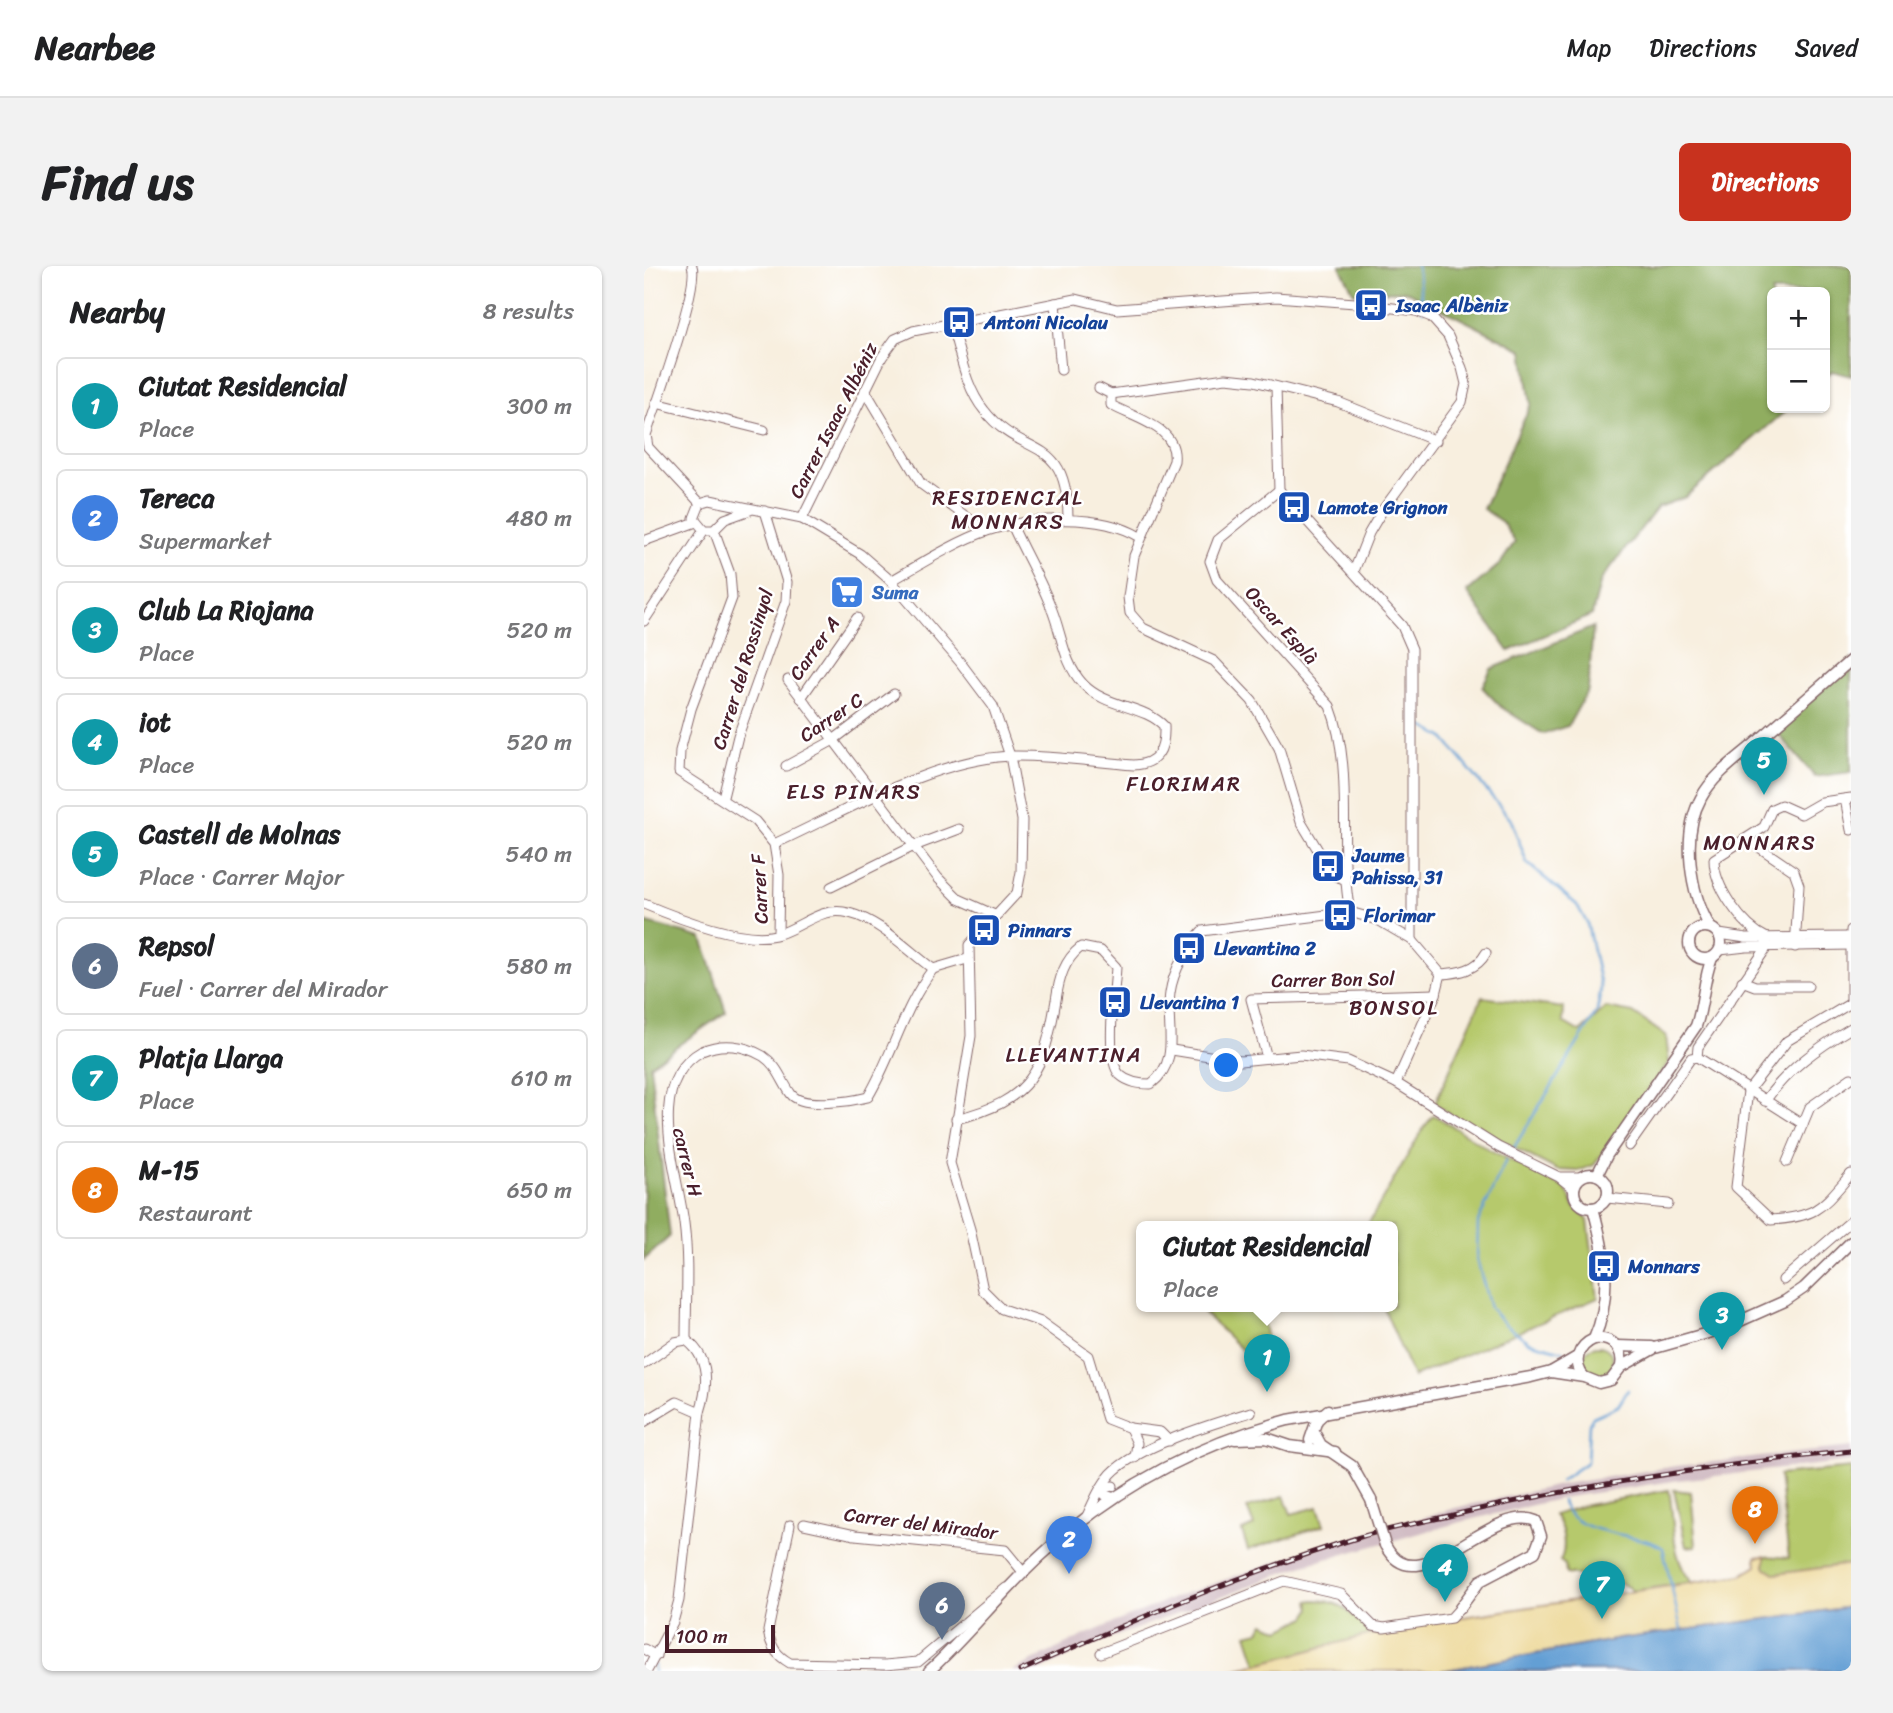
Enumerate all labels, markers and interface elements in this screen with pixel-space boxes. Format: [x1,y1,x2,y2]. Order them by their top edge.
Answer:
text: Nearbee [35,19,155,77]
text: Map [1567,27,1611,69]
text: Directions [1649,27,1757,69]
text: Saved [1795,27,1858,69]
text: Find us [42,139,194,226]
button: Directions [1679,143,1851,221]
text: Nearby [70,285,165,339]
bus stop icon: Isaac Albèniz [1352,286,1390,324]
map controls [1767,287,1830,413]
button: + [1767,287,1830,350]
place label: Isaac Albèniz [1395,289,1509,322]
text: 8 results [483,291,574,332]
bus stop icon: Antoni Nicolau [940,303,978,341]
place label: Antoni Nicolau [983,306,1109,339]
street label: Carrer Isaac Albéniz [780,335,888,504]
button: − [1767,350,1830,413]
text: Ciutat Residencial [139,363,347,409]
text: 1 [90,386,100,427]
text: 300 m [507,386,572,427]
text: Place [139,409,194,450]
text: Tereca [139,475,215,521]
district label: RESIDENCIAL MONNARS [932,479,1084,541]
bus stop icon: Lamote Grignon [1275,488,1313,526]
place label: Lamote Grignon [1318,491,1448,524]
text: 2 [88,498,102,539]
text: 480 m [506,498,572,539]
text: Supermarket [139,521,271,562]
supermarket icon: Suma [828,573,866,611]
place label: Suma [871,576,919,609]
street label: Oscar Esplà [1237,578,1327,673]
street label: Carrer del Rossinyol [702,584,783,754]
text: Club La Riojana [139,587,314,633]
street label: Carrer A [780,609,849,687]
text: 3 [89,610,101,651]
text: 520 m [506,610,572,651]
text: Place [139,633,194,674]
street label: Carrer C [792,684,870,751]
text: iot [139,699,171,745]
text: 4 [88,722,102,763]
text: 520 m [506,722,572,763]
pin: 5 [1741,737,1787,795]
text: Place [139,745,194,786]
district label: FLORIMAR [1126,765,1242,803]
district label: ELS PINARS [786,773,922,811]
text: Castell de Molnas [139,811,340,857]
district label: MONNARS [1703,824,1817,862]
text: 5 [88,834,102,875]
text: 540 m [505,834,572,875]
place label: Jaume Pahissa, 31 [1351,839,1443,894]
bus stop icon: Jaume Pahissa, 31 [1309,847,1347,885]
street label: Carrer F [741,853,778,925]
text: Place · Carrer Major [139,857,343,898]
bus stop icon: Florimar [1321,896,1359,934]
place label: Florimar [1363,899,1437,932]
bus stop icon: Pinnars [965,911,1003,949]
place label: Pinnars [1008,914,1073,947]
text: Repsol [139,923,214,969]
bus stop icon: Llevantina 2 [1170,929,1208,967]
place label: Llevantina 2 [1214,932,1316,965]
text: 6 [88,946,102,987]
text: 580 m [506,946,572,987]
street label: Carrer Bon Sol [1271,962,1395,997]
text: Fuel · Carrer del Mirador [139,969,387,1010]
bus stop icon: Llevantina 1 [1096,983,1134,1021]
place label: Llevantina 1 [1140,986,1239,1019]
district label: BONSOL [1349,989,1439,1027]
text: Platja Llarga [139,1035,283,1081]
district label: LLEVANTINA [1005,1036,1143,1074]
your location [1209,1048,1243,1082]
text: 7 [88,1058,102,1099]
text: 610 m [511,1058,572,1099]
text: Place [139,1081,194,1122]
street label: carrer H [663,1124,712,1201]
text: M-15 [139,1147,199,1193]
text: 8 [88,1170,102,1211]
text: 650 m [507,1170,572,1211]
text: Restaurant [139,1193,253,1234]
popup [1136,1221,1398,1312]
text: Ciutat Residencial [1163,1223,1371,1269]
bus stop icon: Monnars [1585,1247,1623,1285]
place label: Monnars [1627,1250,1701,1283]
text: Place [1163,1269,1219,1310]
pin: 3 [1699,1292,1745,1350]
pin: 1 [1244,1334,1290,1392]
pin: 8 [1732,1486,1778,1544]
street label: Carrer del Mirador [842,1498,1001,1549]
pin: 2 [1046,1516,1092,1574]
pin: 4 [1422,1544,1468,1602]
pin: 7 [1579,1561,1625,1619]
pin: 6 [919,1582,965,1640]
text: 100 m [676,1620,728,1653]
scale bar [665,1622,775,1654]

